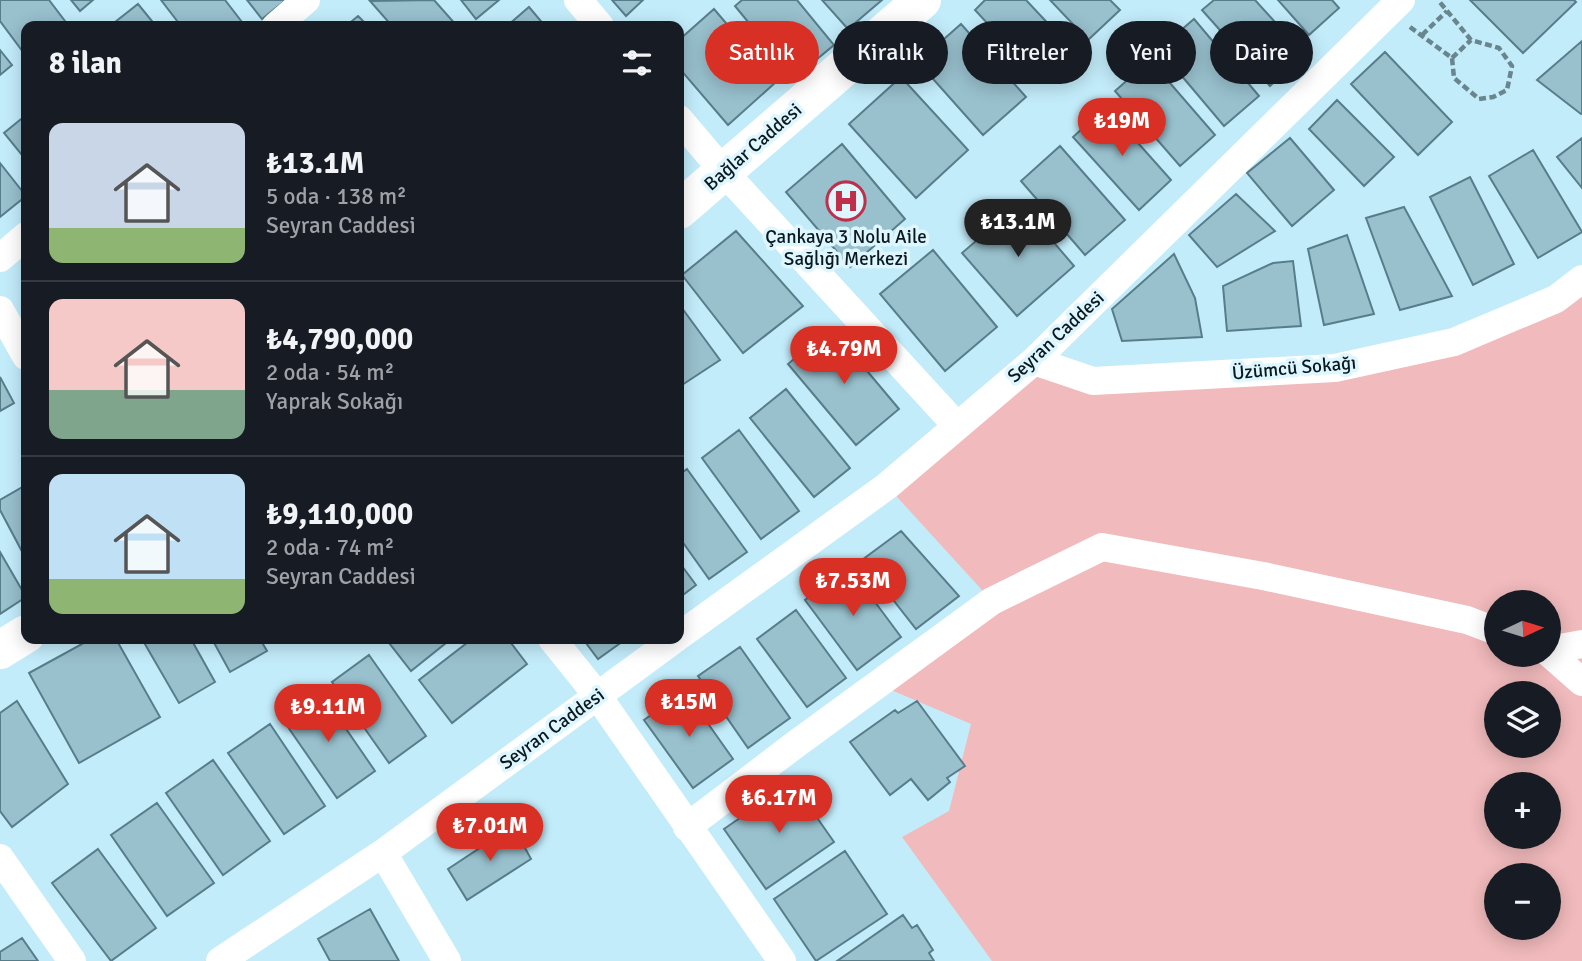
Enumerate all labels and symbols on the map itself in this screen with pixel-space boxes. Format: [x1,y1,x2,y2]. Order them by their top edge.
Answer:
street label: Bağlar Caddesi [699,98,807,196]
pin: ₺19M [1081,99,1163,158]
hospital icon: Çankaya 3 Nolu Aile Sağlığı Merkezi [825,180,867,222]
pin: ₺13.1M [961,200,1075,259]
place label: Çankaya 3 Nolu Aile Sağlığı Merkezi [765,225,927,271]
street label: Seyran Caddesi [1003,286,1109,388]
pin: ₺4.79M [787,326,901,386]
street label: Üzümcü Sokağı [1231,351,1357,385]
pin: ₺7.53M [796,558,910,618]
north arrow [1484,590,1561,667]
pin: ₺15M [648,680,730,739]
street label: Seyran Caddesi [495,683,609,775]
pin: ₺9.11M [271,684,385,744]
pin: ₺6.17M [722,776,836,835]
pin: ₺7.01M [433,804,547,863]

